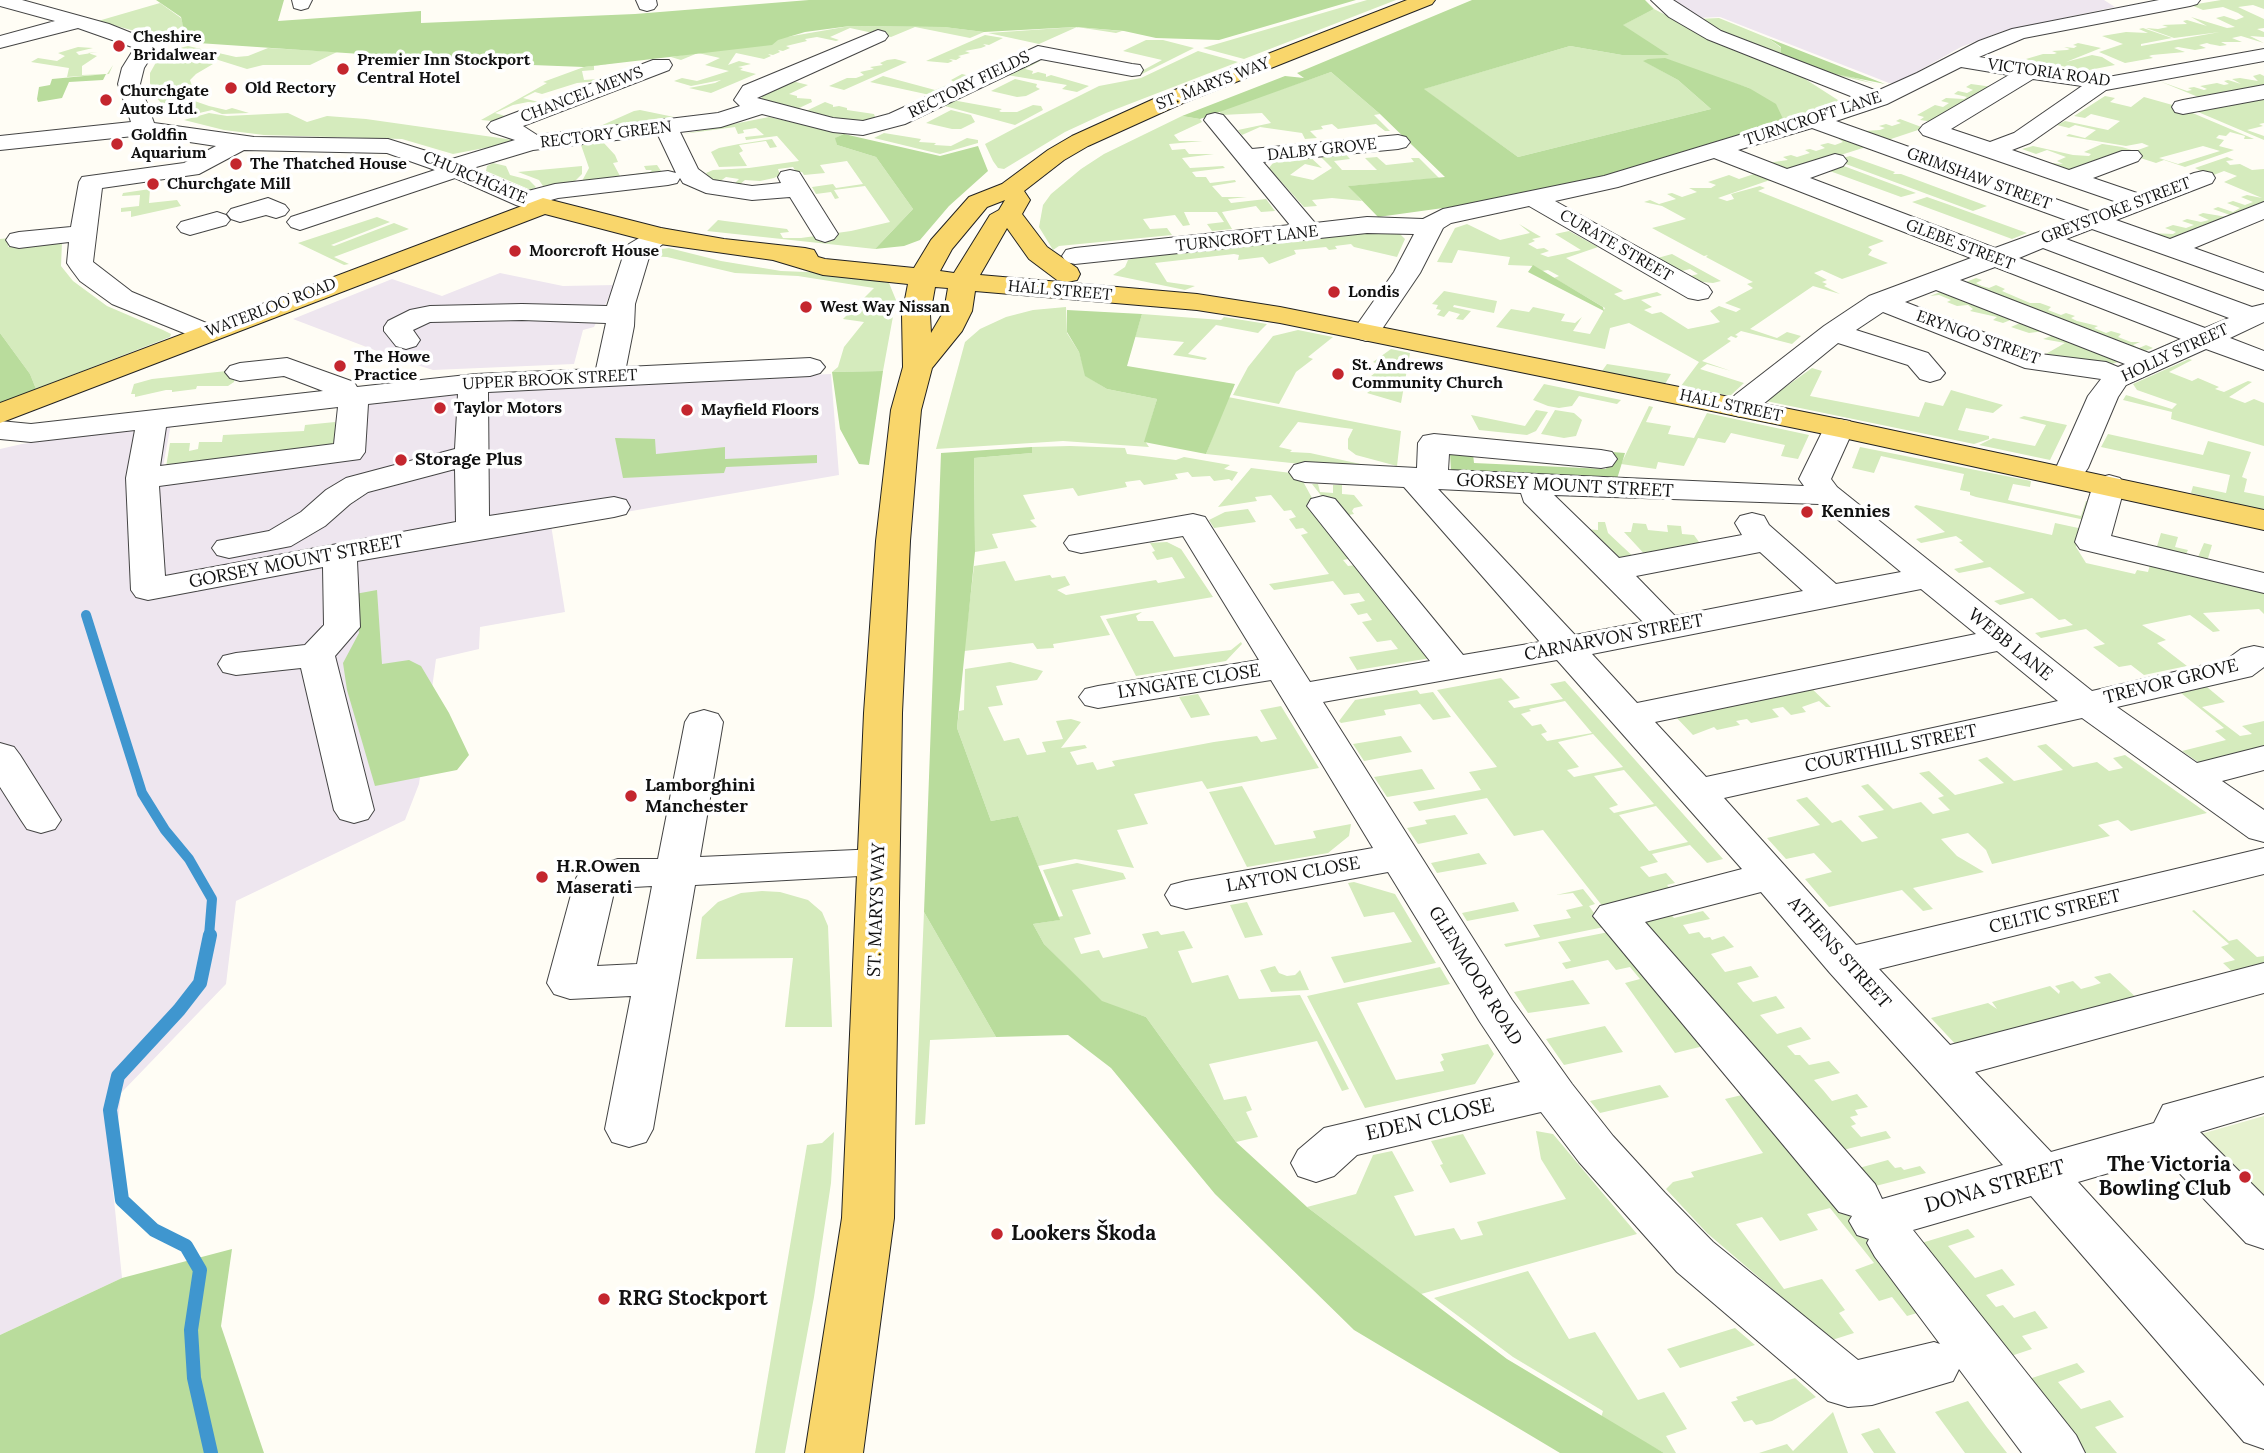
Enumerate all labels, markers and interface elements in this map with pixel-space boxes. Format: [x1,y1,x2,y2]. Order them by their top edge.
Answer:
place label: Cheshire Bridalwear [133,27,217,65]
marker: Cheshire Bridalwear [111,38,127,54]
street label: RECTORY FIELDS [905,47,1033,123]
place label: Premier Inn Stockport Central Hotel [357,50,530,88]
street label: ST. MARYS WAY [1154,54,1272,114]
street label: VICTORIA ROAD [1986,55,2112,91]
marker: Premier Inn Stockport Central Hotel [335,61,351,77]
street label: CHANCEL MEWS [518,63,646,127]
place label: Old Rectory [245,78,336,98]
marker: Old Rectory [223,80,239,96]
place label: Churchgate Autos Ltd. [120,81,209,119]
street label: TURNCROFT LANE [1742,88,1884,150]
marker: Churchgate Autos Ltd. [98,92,114,108]
street label: RECTORY GREEN [539,117,673,153]
place label: Goldfin Aquarium [131,125,206,163]
street label: DALBY GROVE [1266,135,1378,165]
marker: Goldfin Aquarium [109,136,125,152]
street label: GRIMSHAW STREET [1904,144,2054,214]
street label: CHURCHGATE [420,147,530,209]
place label: The Thatched House [250,154,407,174]
marker: The Thatched House [228,156,244,172]
place label: Churchgate Mill [167,174,291,194]
street label: GREYSTOKE STREET [2038,174,2194,248]
marker: Churchgate Mill [145,176,161,192]
street label: CURATE STREET [1556,206,1676,286]
street label: GLEBE STREET [1903,215,2017,275]
street label: TURNCROFT LANE [1175,222,1319,256]
place label: Moorcroft House [529,241,659,261]
marker: Moorcroft House [507,243,523,259]
street label: WATERLOO ROAD [203,274,339,342]
street label: HALL STREET [1007,277,1113,305]
place label: Londis [1348,282,1399,302]
marker: Londis [1326,284,1342,300]
place label: West Way Nissan [820,297,950,317]
marker: West Way Nissan [798,299,814,315]
street label: ERYNGO STREET [1913,307,2043,369]
street label: HOLLY STREET [2118,320,2232,386]
place label: The Howe Practice [354,347,430,385]
place label: St. Andrews Community Church [1352,355,1503,393]
marker: The Howe Practice [332,358,348,374]
street label: UPPER BROOK STREET [462,366,638,394]
marker: St. Andrews Community Church [1330,366,1346,382]
street label: HALL STREET [1678,386,1784,426]
place label: Taylor Motors [454,398,562,418]
marker: Taylor Motors [432,400,448,416]
place label: Mayfield Floors [701,400,819,420]
marker: Mayfield Floors [679,402,695,418]
place label: Storage Plus [415,449,522,471]
marker: Storage Plus [393,452,409,468]
street label: GORSEY MOUNT STREET [1456,470,1674,502]
place label: Kennies [1821,501,1890,523]
marker: Kennies [1799,504,1815,520]
street label: GORSEY MOUNT STREET [187,531,405,593]
street label: WEBB LANE [1963,604,2057,686]
street label: CARNARVON STREET [1523,610,1705,666]
street label: TREVOR GROVE [2102,655,2240,709]
street label: LYNGATE CLOSE [1116,660,1262,704]
street label: COURTHILL STREET [1803,720,1979,778]
place label: Lamborghini Manchester [645,775,755,818]
marker: Lamborghini Manchester [623,788,639,804]
street label: ST. MARYS WAY [864,842,890,978]
street label: LAYTON CLOSE [1224,853,1362,897]
place label: H.R.Owen Maserati [556,856,640,898]
marker: H.R.Owen Maserati [534,869,550,885]
street label: CELTIC STREET [1987,885,2123,939]
street label: ATHENS STREET [1783,893,1895,1013]
street label: GLENMOOR ROAD [1423,902,1527,1050]
street label: EDEN CLOSE [1363,1093,1497,1147]
place label: The Victoria Bowling Club [2098,1152,2231,1202]
street label: DONA STREET [1922,1155,2068,1219]
marker: The Victoria Bowling Club [2237,1169,2253,1185]
place label: Lookers Škoda [1011,1221,1156,1247]
marker: Lookers Škoda [989,1226,1005,1242]
place label: RRG Stockport [618,1286,768,1312]
marker: RRG Stockport [596,1291,612,1307]

